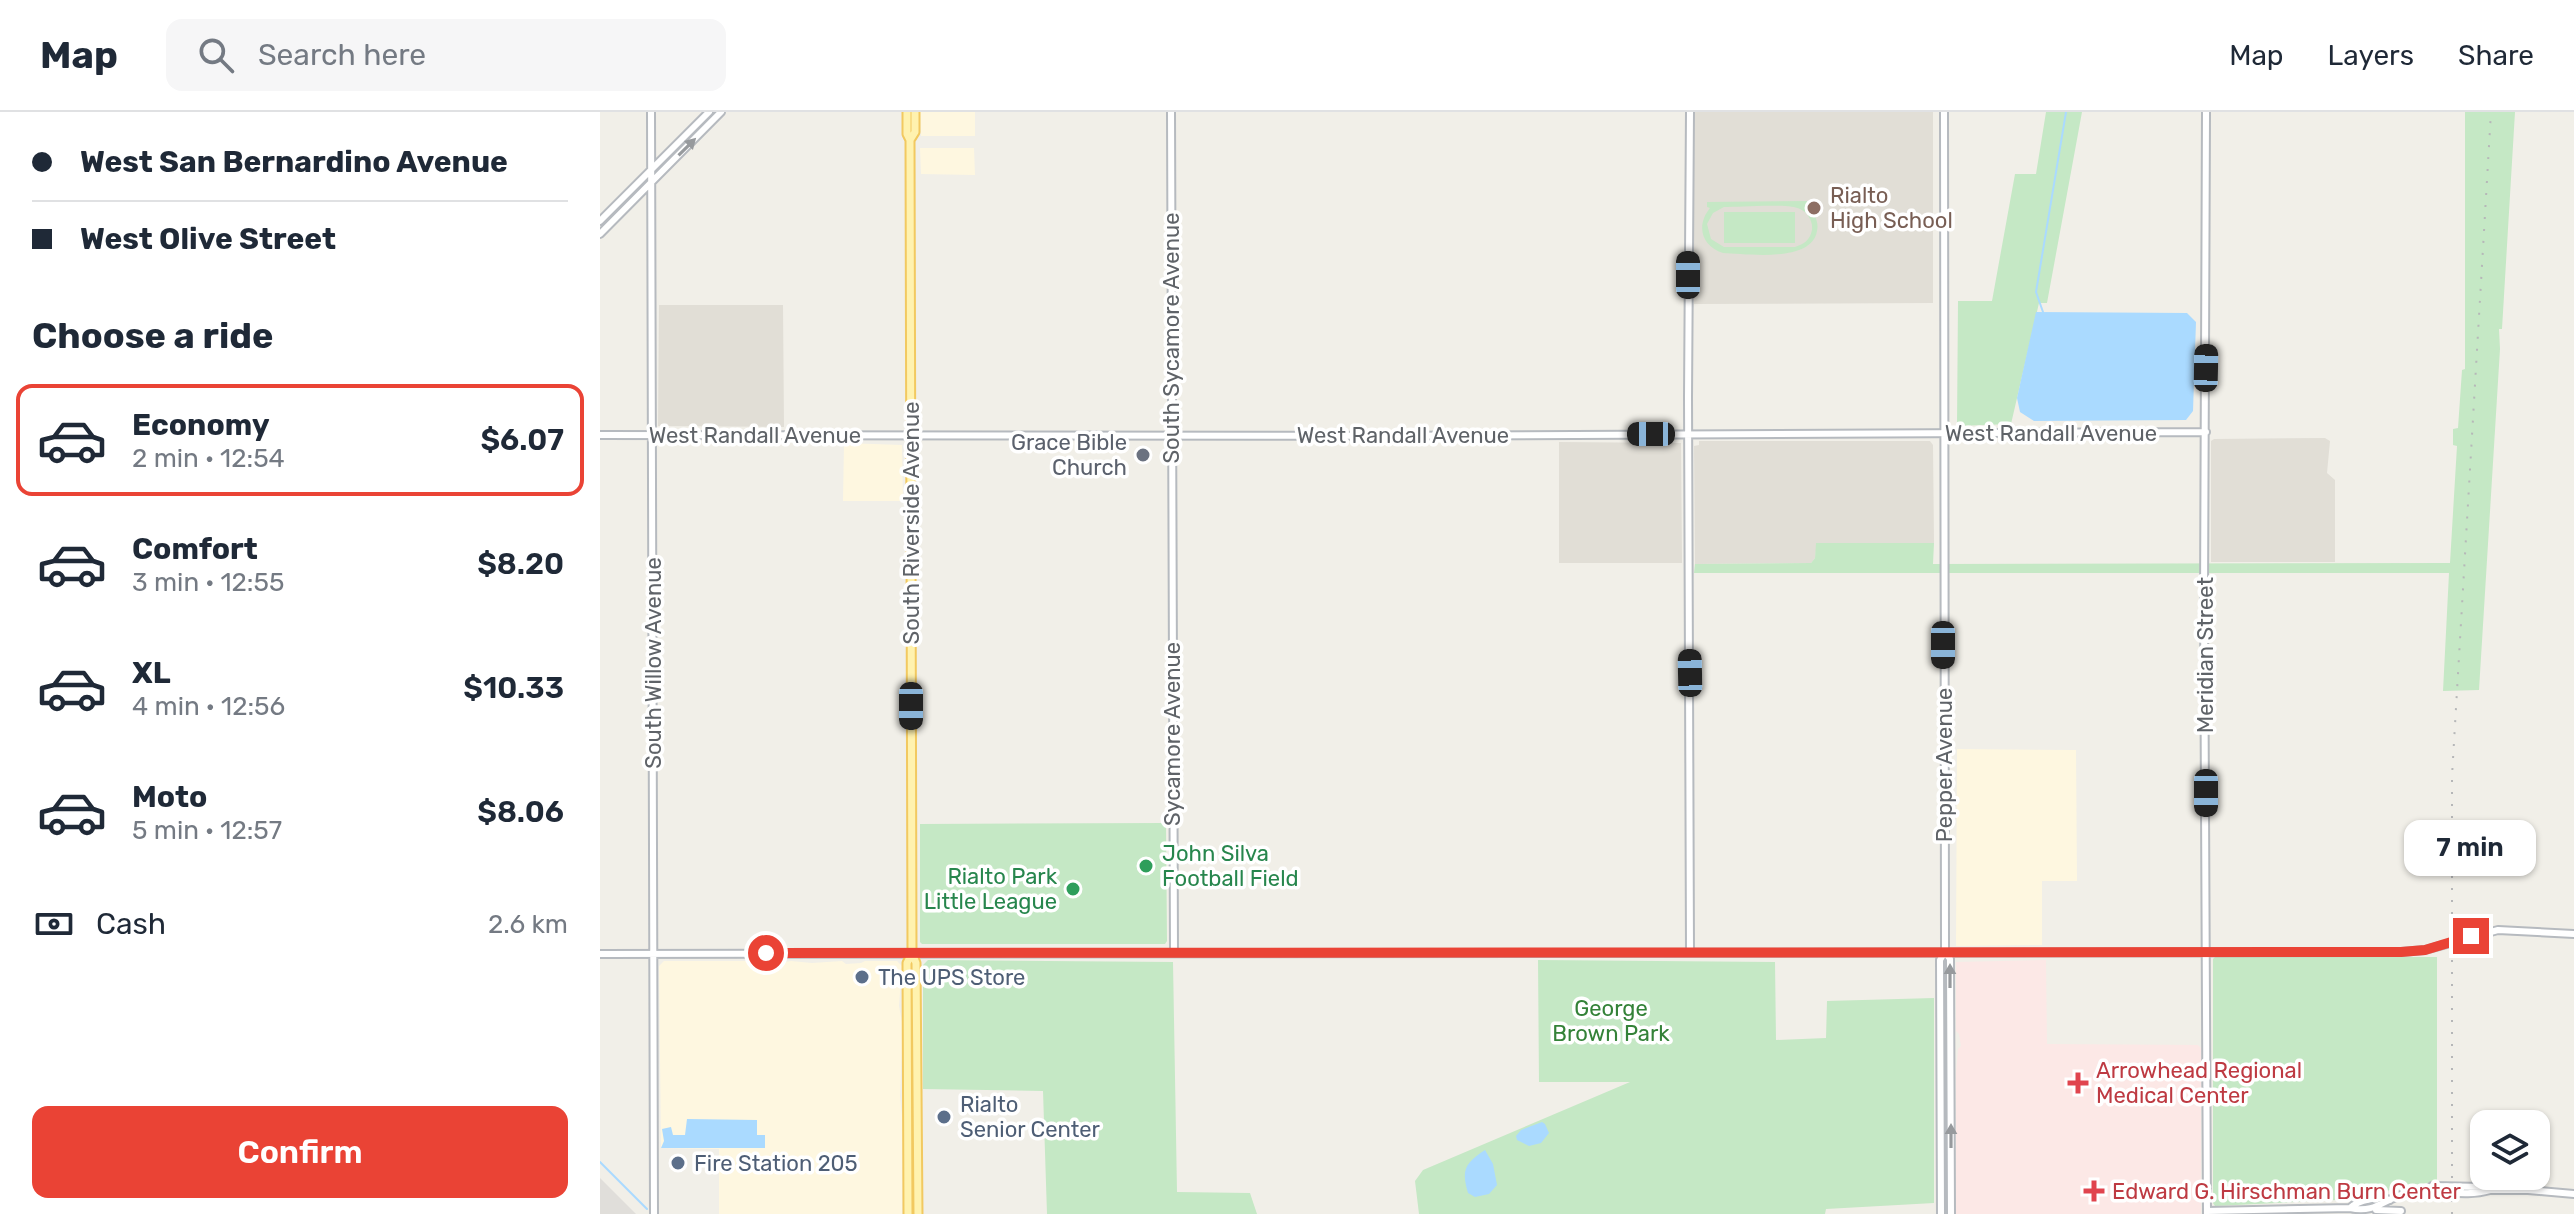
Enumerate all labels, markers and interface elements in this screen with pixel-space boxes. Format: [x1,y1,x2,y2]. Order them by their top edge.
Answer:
search box [166,19,726,91]
text: Map [40,32,118,78]
icon: search [194,33,238,77]
text: Search here [258,37,426,73]
text: Map [2229,39,2284,72]
text: Layers [2328,39,2414,72]
text: Share [2458,39,2534,72]
one-way arrow [677,138,695,157]
text: West San Bernardino Avenue [80,144,508,180]
place label: Rialto High School [1830,182,1953,234]
marker: Rialto High School [1805,199,1823,217]
street label: South Sycamore Avenue [1158,212,1185,464]
text: West Olive Street [80,221,336,257]
car [1676,251,1700,299]
text: Choose a ride [32,314,273,357]
car [2194,344,2218,392]
street label: South Riverside Avenue [898,402,925,644]
icon: car [36,404,108,476]
text: Economy [132,407,270,443]
street label: West Randall Avenue [1945,420,2157,447]
text: $6.07 [480,422,564,458]
street label: West Randall Avenue [649,422,861,449]
street label: West Randall Avenue [1297,422,1509,449]
car [1627,422,1675,446]
place label: Grace Bible Church [1011,429,1127,481]
text: 2 min · 12:54 [132,443,285,474]
marker: Grace Bible Church [1134,446,1152,464]
icon: car [36,528,108,600]
text: Comfort [132,531,258,567]
text: $8.20 [477,546,564,582]
street label: South Willow Avenue [640,557,667,769]
text: 3 min · 12:55 [132,567,284,598]
street label: Meridian Street [2192,576,2219,733]
car [1931,621,1955,669]
street label: Sycamore Avenue [1159,642,1186,826]
car [1678,649,1702,697]
icon: car [36,652,108,724]
text: XL [132,655,171,691]
text: $10.33 [463,670,564,706]
car [899,682,923,730]
street label: Pepper Avenue [1931,688,1958,842]
text: 4 min · 12:56 [132,691,285,722]
car [2194,769,2218,817]
icon: car [36,776,108,848]
text: Moto [132,779,207,815]
text: $8.06 [477,794,564,830]
text: 5 min · 12:57 [132,815,282,846]
callout: 7 min [2405,820,2537,876]
text: 7 min [2436,832,2504,863]
place label: John Silva Football Field [1162,840,1299,892]
marker: John Silva Football Field [1137,857,1155,875]
place label: Rialto Park Little League [924,863,1058,915]
marker: Rialto Park Little League [1064,880,1082,898]
icon: cash [32,902,76,946]
text: Cash [96,906,166,942]
text: 2.6 km [488,909,568,940]
route end [2453,918,2489,954]
route start [748,935,784,971]
one-way arrow [1944,963,1956,988]
place label: The UPS Store [878,964,1025,991]
marker: The UPS Store [853,968,871,986]
park label: George Brown Park [1552,995,1670,1047]
place label: Arrowhead Regional Medical Center [2096,1057,2302,1109]
marker: Arrowhead Regional Medical Center [2067,1072,2089,1094]
place label: Rialto Senior Center [960,1091,1101,1143]
button: Confirm [32,1106,568,1198]
marker: Rialto Senior Center [935,1108,953,1126]
map controls [2470,1110,2550,1190]
button: layers [2470,1110,2550,1190]
one-way arrow [1945,1123,1957,1148]
place label: Fire Station 205 [694,1150,858,1177]
marker: Fire Station 205 [669,1154,687,1172]
place label: Edward G. Hirschman Burn Center [2112,1178,2462,1205]
marker: Edward G. Hirschman Burn Center [2083,1180,2105,1202]

